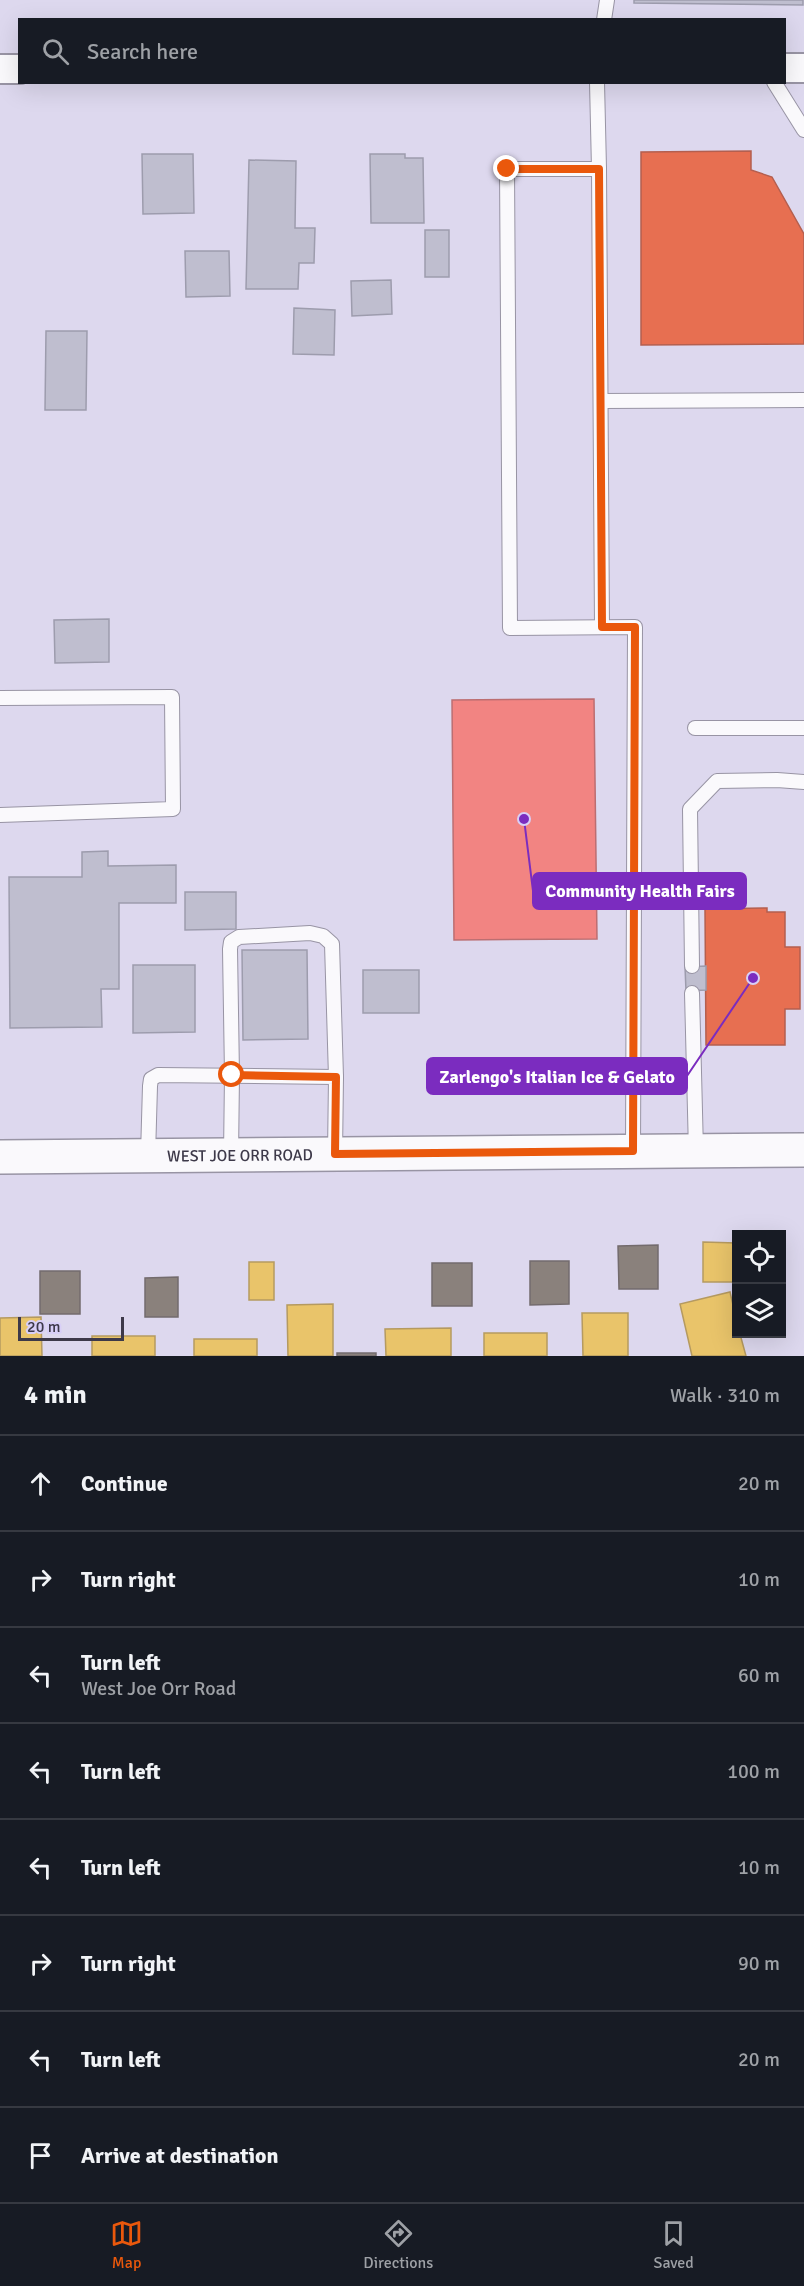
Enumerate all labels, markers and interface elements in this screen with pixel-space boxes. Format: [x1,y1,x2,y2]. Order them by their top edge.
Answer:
search box [18,18,786,84]
icon: search [39,35,72,68]
text: Search here [87,38,198,65]
route end [493,155,519,181]
callout: Community Health Fairs [533,873,746,909]
text: Community Health Fairs [545,880,735,902]
callout: Zarlengo's Italian Ice & Gelato [427,1058,687,1094]
route start [218,1061,244,1087]
text: Zarlengo's Italian Ice & Gelato [439,1066,675,1088]
street label: WEST JOE ORR ROAD [167,1145,313,1167]
map controls [732,1230,786,1338]
button: locate [732,1230,786,1284]
button: layers [732,1284,786,1338]
scale bar [18,1314,124,1342]
text: 20 m [27,1317,61,1337]
text: 4 min [24,1379,87,1411]
text: Walk · 310 m [670,1383,780,1408]
icon: ahead [24,1467,57,1500]
text: Continue [81,1470,168,1497]
text: 20 m [738,1471,780,1496]
icon: right [24,1563,57,1596]
text: Turn right [81,1566,176,1593]
text: 10 m [738,1567,780,1592]
text: Turn left [81,1649,161,1676]
icon: left [24,1659,57,1692]
text: 60 m [738,1663,780,1688]
text: West Joe Orr Road [81,1676,236,1701]
icon: left [24,1755,57,1788]
text: Turn left [81,1758,161,1785]
text: 100 m [727,1759,780,1784]
icon: left [24,1851,57,1884]
text: Turn left [81,1854,161,1881]
text: 10 m [738,1855,780,1880]
icon: right [24,1947,57,1980]
text: Turn right [81,1950,176,1977]
text: 90 m [738,1951,780,1976]
icon: left [24,2043,57,2076]
text: Turn left [81,2046,161,2073]
text: 20 m [738,2047,780,2072]
icon: arrive [24,2139,57,2172]
text: Arrive at destination [81,2142,278,2169]
tab: Map [110,2217,143,2273]
tab: Directions [363,2217,433,2273]
tab: Saved [654,2217,694,2273]

